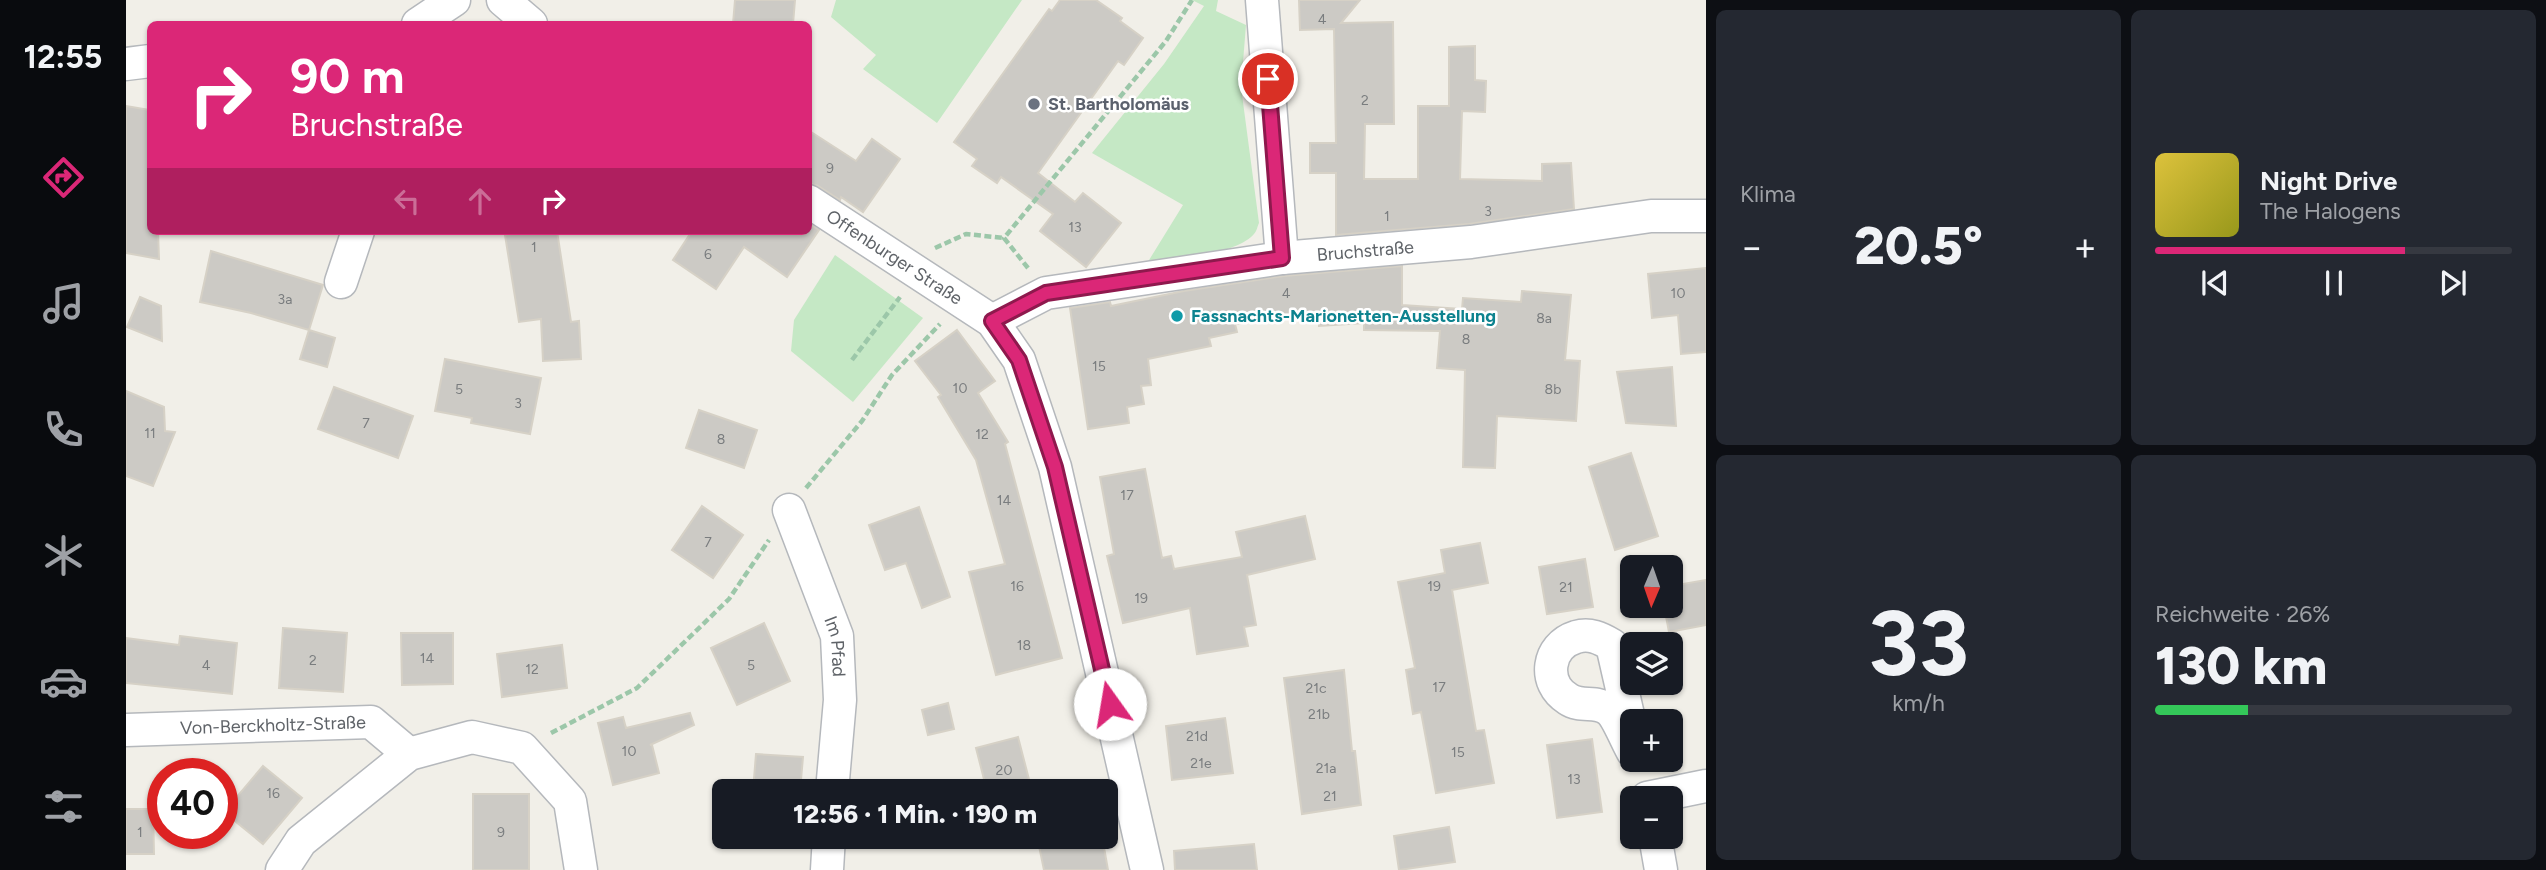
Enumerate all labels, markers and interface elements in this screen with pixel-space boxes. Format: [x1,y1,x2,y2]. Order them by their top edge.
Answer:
house number: 4 [1318,11,1327,28]
text: 12:55 [24,38,102,76]
text: 90 m [290,46,405,105]
icon: right [175,49,266,140]
pin [1238,49,1298,109]
icon: arrive [1249,60,1287,98]
house number: 2 [1361,92,1369,109]
place label: St. Bartholomäus [1048,93,1190,115]
marker: St. Bartholomäus [1026,96,1042,112]
text: Bruchstraße [290,106,463,144]
icon: directions [39,153,88,202]
house number: 9 [826,160,834,177]
text: Night Drive [2260,165,2397,197]
text: Klima [1740,180,1796,208]
icon: left [388,182,426,220]
icon: ahead [461,182,499,220]
icon: right [534,182,572,220]
text: The Halogens [2260,197,2401,225]
house number: 3 [1484,203,1492,220]
street label: Offenburger Straße [822,205,967,310]
house number: 1 [1384,208,1390,225]
text: 20.5° [1854,215,1983,277]
house number: 13 [1068,219,1082,236]
text: − [1740,224,1764,270]
text: + [2073,224,2097,270]
street label: Bruchstraße [1316,236,1415,266]
house number: 1 [531,239,537,256]
house number: 6 [704,246,712,263]
icon: previous [2196,264,2234,302]
icon: pause [2315,264,2353,302]
icon: next [2434,264,2472,302]
icon: music [39,279,88,328]
house number: 4 [1282,285,1291,302]
house number: 10 [1671,285,1685,302]
house number: 3a [278,291,292,308]
place label: Fassnachts-Marionetten-Ausstellung [1191,305,1496,327]
marker: Fassnachts-Marionetten-Ausstellung [1169,308,1185,324]
house number: 8a [1536,310,1552,327]
house number: 8 [1462,331,1470,348]
house number: 15 [1092,358,1106,375]
house number: 10 [953,380,967,397]
house number: 5 [455,381,463,398]
house number: 8b [1545,381,1561,398]
house number: 3 [514,395,522,412]
icon: phone [39,405,88,454]
house number: 7 [362,415,370,432]
house number: 11 [144,425,156,442]
house number: 12 [975,426,989,443]
house number: 8 [717,431,725,448]
house number: 17 [1120,487,1134,504]
house number: 14 [997,492,1012,509]
icon: climate [39,531,88,580]
house number: 7 [704,534,712,551]
north arrow [1620,555,1684,618]
map controls [1620,555,1683,849]
house number: 16 [1010,578,1024,595]
house number: 19 [1427,578,1441,595]
house number: 21 [1559,579,1573,596]
text: 33 [1868,589,1969,698]
house number: 19 [1134,590,1148,607]
text: Reichweite · 26% [2155,600,2330,628]
street label: Im Pfad [819,613,850,677]
button: layers [1620,632,1683,695]
text: 130 km [2155,635,2327,697]
house number: 18 [1017,637,1031,654]
house number: 14 [420,650,435,667]
house number: 2 [309,652,317,669]
icon: car [39,657,88,706]
house number: 4 [202,657,211,674]
house number: 5 [747,657,755,674]
house number: 12 [525,661,539,678]
position arrow [1073,667,1147,741]
house number: 17 [1432,679,1446,696]
house number: 21c [1305,680,1327,697]
text: km/h [1892,689,1945,717]
house number: 21b [1308,706,1330,723]
button: + [1620,709,1683,772]
street label: Von-Berckholtz-Straße [180,711,366,739]
house number: 21d [1186,728,1208,745]
house number: 10 [622,743,636,760]
house number: 15 [1451,744,1465,761]
house number: 21e [1190,755,1212,772]
speed limit sign: 40 [147,758,238,849]
house number: 21a [1316,760,1336,777]
house number: 20 [996,762,1012,779]
house number: 13 [1567,771,1581,788]
icon: filters [39,782,88,831]
house number: 16 [266,785,280,802]
button: − [1620,786,1683,849]
house number: 21 [1323,788,1337,805]
text: 12:56 · 1 Min. · 190 m [793,798,1037,830]
house number: 1 [137,824,143,841]
house number: 9 [497,824,505,841]

